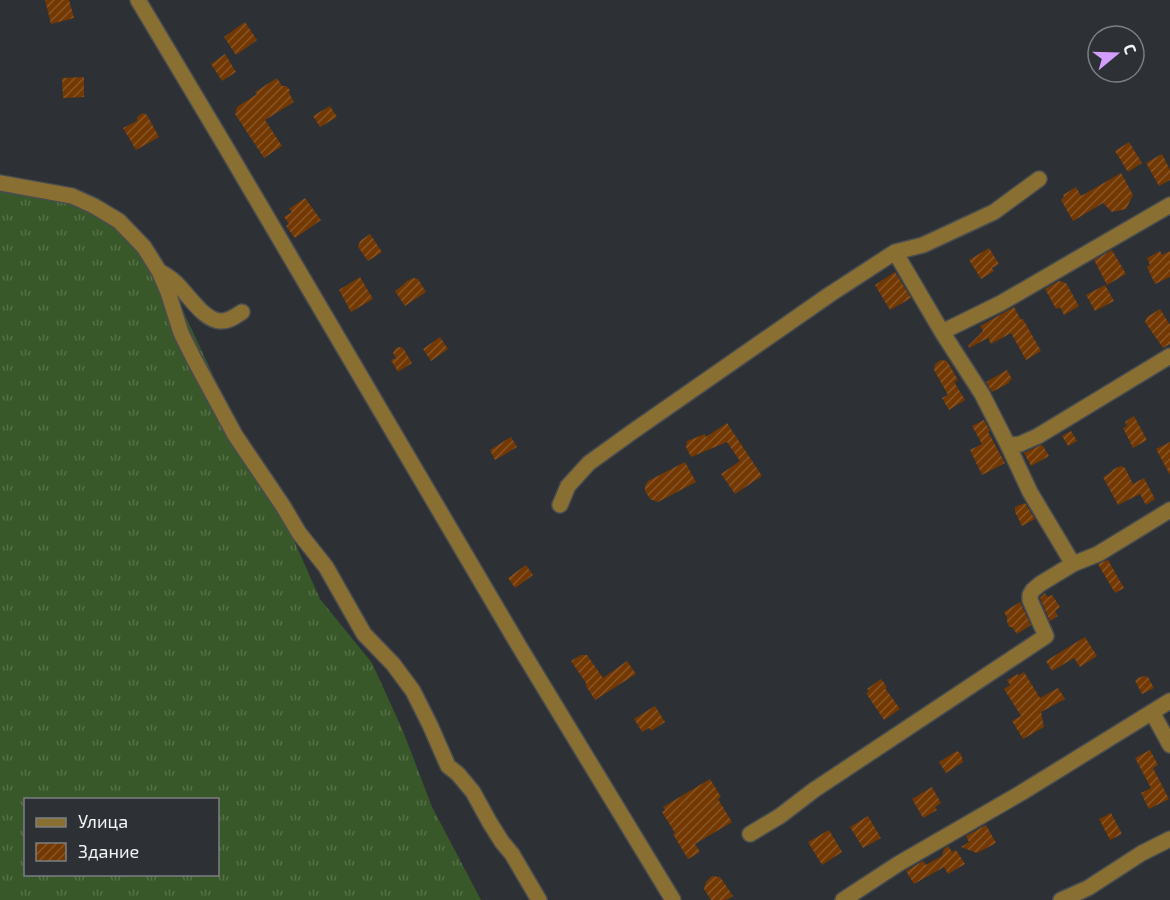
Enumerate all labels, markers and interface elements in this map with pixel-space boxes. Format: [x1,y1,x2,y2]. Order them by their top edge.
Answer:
north arrow [1086,24,1146,84]
text: С [1120,41,1141,57]
legend [24,798,219,876]
text: Улица [78,810,128,832]
text: Здание [78,840,139,862]

